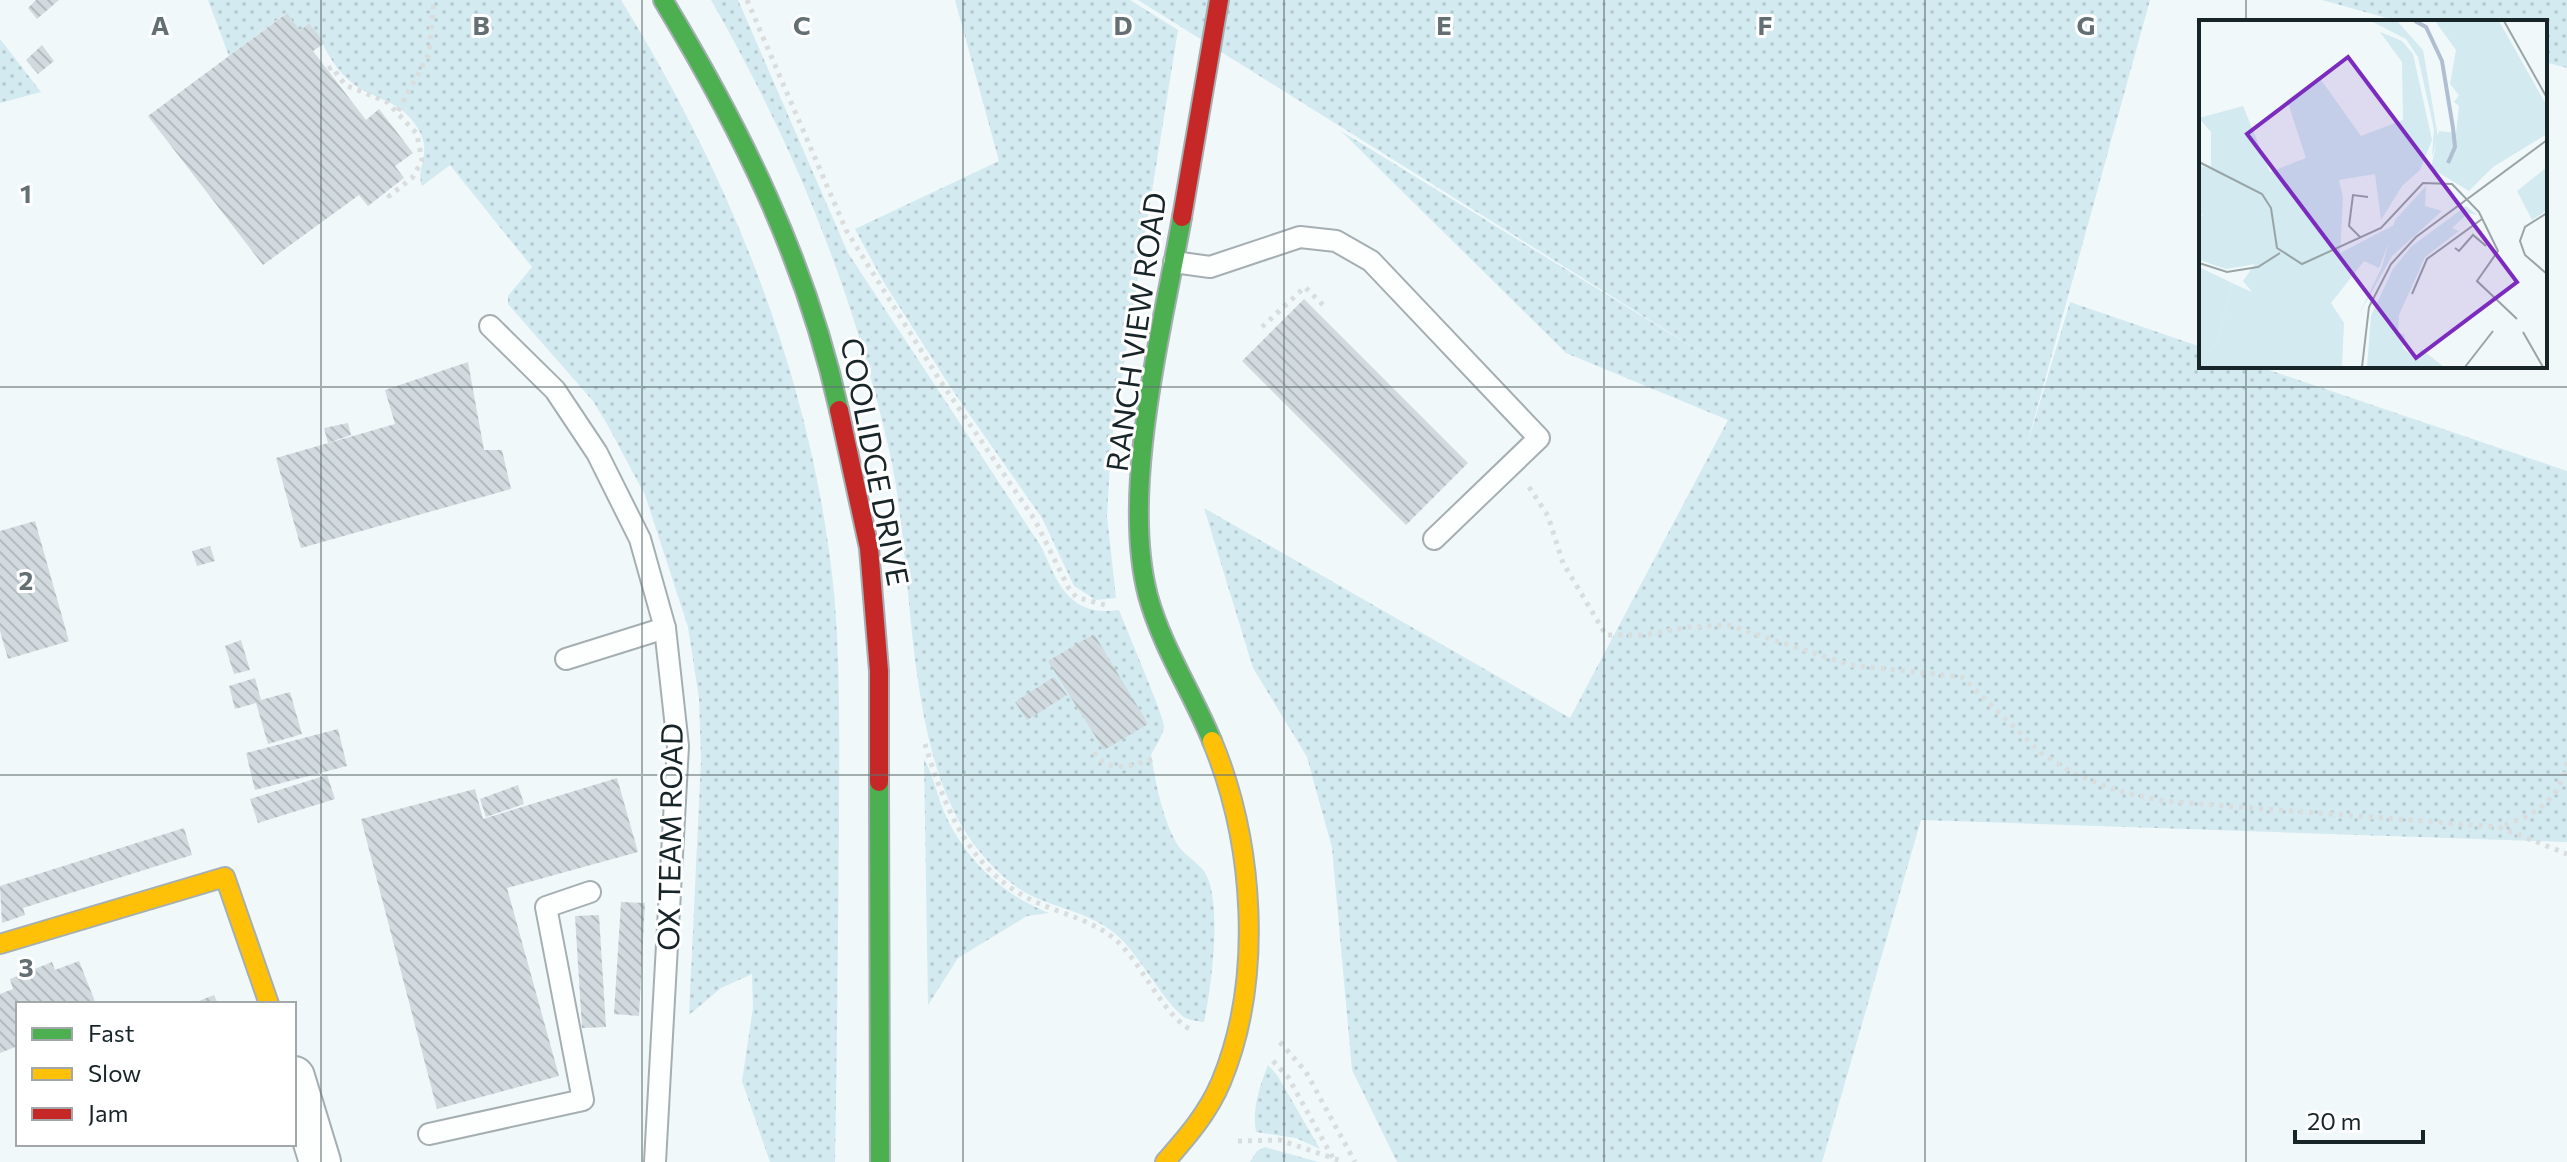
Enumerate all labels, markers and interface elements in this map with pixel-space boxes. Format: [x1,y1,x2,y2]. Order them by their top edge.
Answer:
text: A [151,9,170,40]
text: B [472,9,490,40]
text: C [793,9,811,40]
text: D [1113,9,1133,40]
text: E [1436,9,1452,40]
text: F [1757,9,1773,40]
text: G [2077,9,2095,40]
inset map [2199,20,2547,368]
text: 1 [20,177,32,208]
street label: RANCH VIEW ROAD [1097,190,1172,474]
street label: COOLIDGE DRIVE [834,334,919,589]
text: 2 [19,564,33,595]
street label: OX TEAM ROAD [648,723,689,951]
text: 3 [18,951,34,982]
legend [16,1002,296,1146]
text: Fast [88,1018,135,1047]
text: Slow [88,1058,141,1087]
scale bar [2295,1094,2423,1144]
text: Jam [88,1098,128,1127]
text: 20 m [2307,1106,2361,1135]

